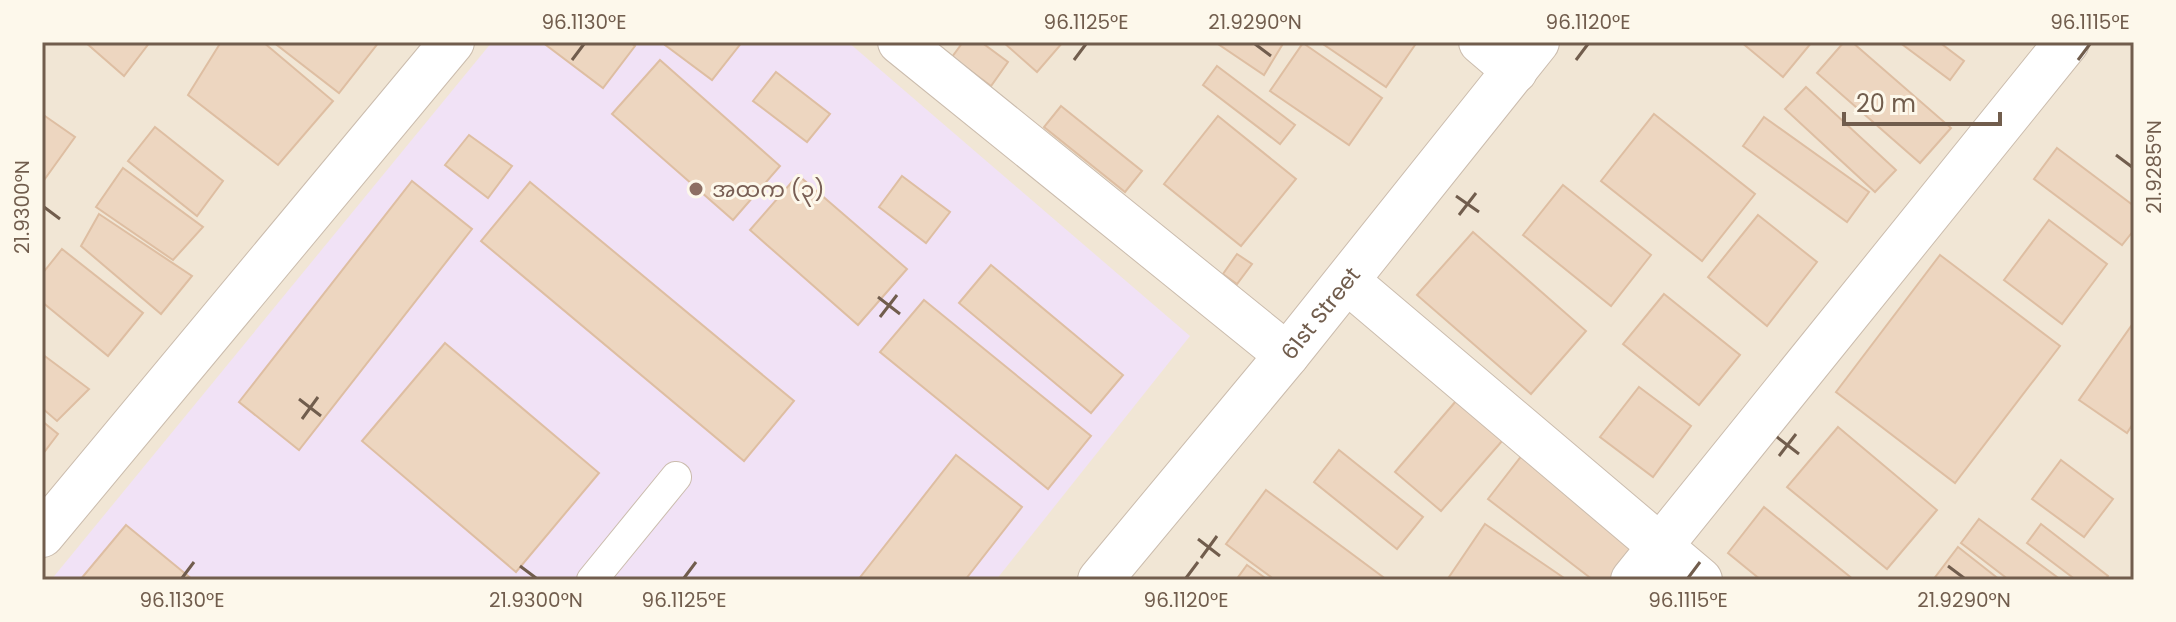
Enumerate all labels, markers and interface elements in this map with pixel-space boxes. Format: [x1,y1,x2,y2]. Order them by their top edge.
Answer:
text: 96.1130°E [541,8,627,36]
text: 96.1125°E [1044,8,1128,36]
text: 21.9290°N [1208,8,1302,36]
text: 96.1120°E [1546,8,1630,36]
text: 96.1115°E [2050,8,2130,36]
scale bar [1844,76,2000,126]
text: 20 m [1856,87,1916,120]
text: 21.9285°N [2140,120,2168,214]
text: 21.9300°N [8,160,36,254]
place label: အထက (၃) [712,174,824,207]
marker: အထက (၃) [687,180,705,198]
street label: 61st Street [1274,261,1367,367]
text: 96.1130°E [139,586,225,614]
text: 21.9300°N [489,586,583,614]
text: 96.1125°E [642,586,726,614]
text: 96.1120°E [1144,586,1228,614]
text: 96.1115°E [1648,586,1728,614]
text: 21.9290°N [1917,586,2011,614]

